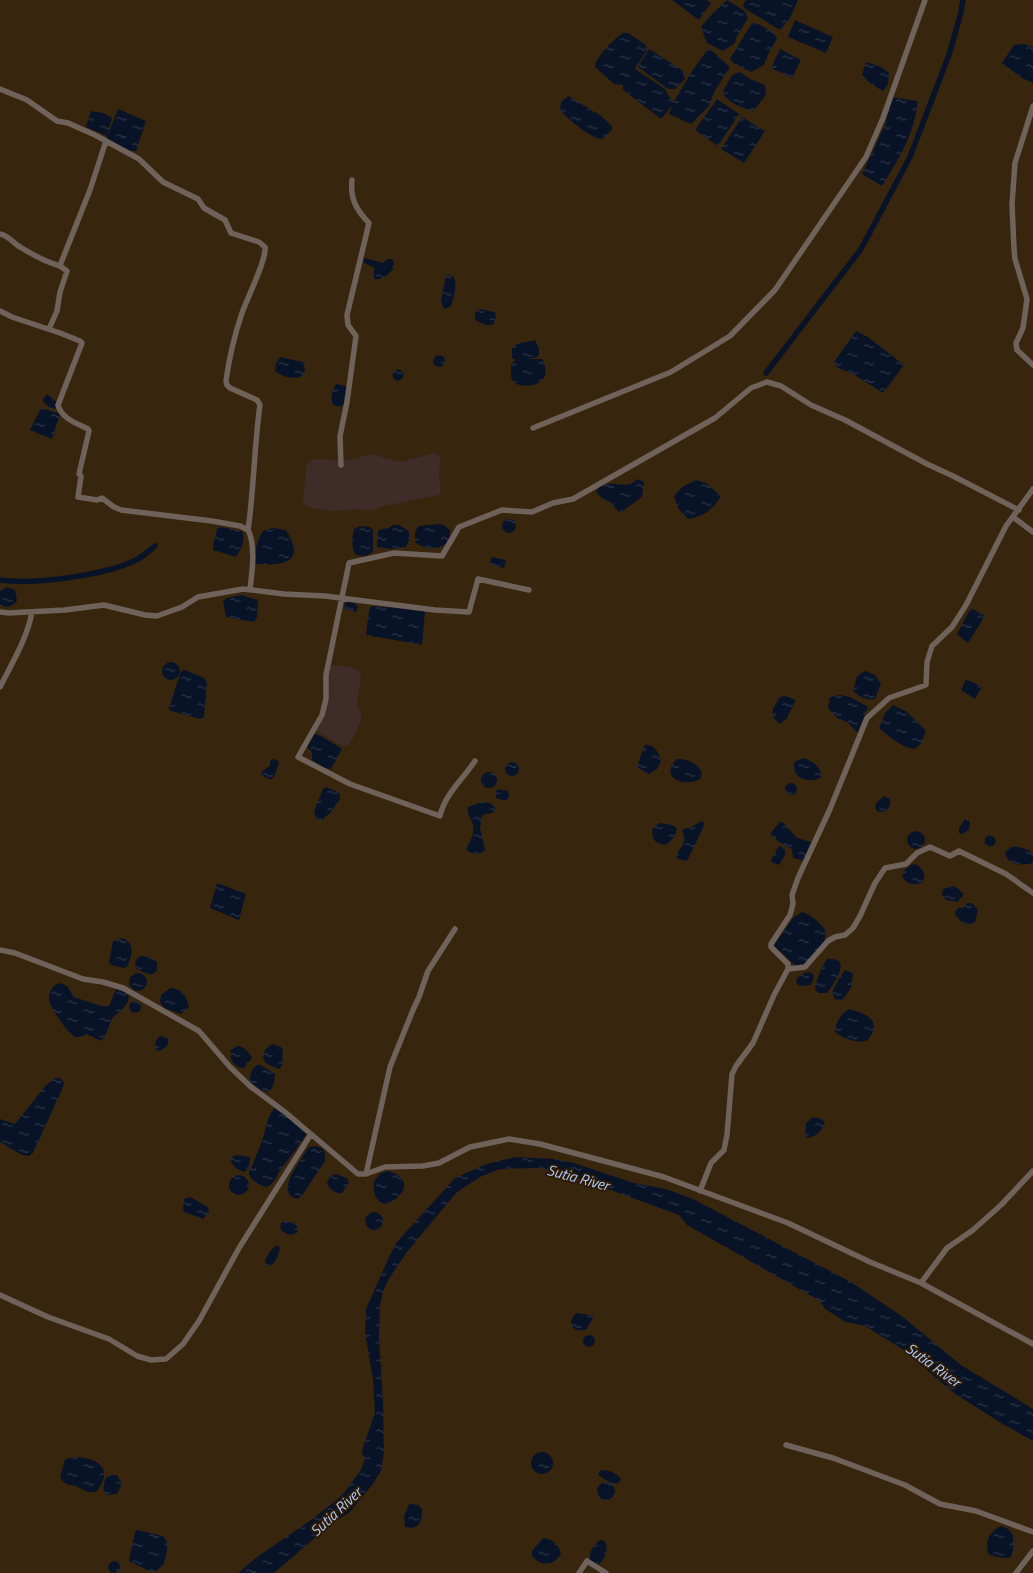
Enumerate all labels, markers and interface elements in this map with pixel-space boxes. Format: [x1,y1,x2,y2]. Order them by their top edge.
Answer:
water label: Sutia River [545,1158,614,1197]
water label: Sutia River [901,1337,968,1394]
water label: Sutia River [305,1480,368,1542]

